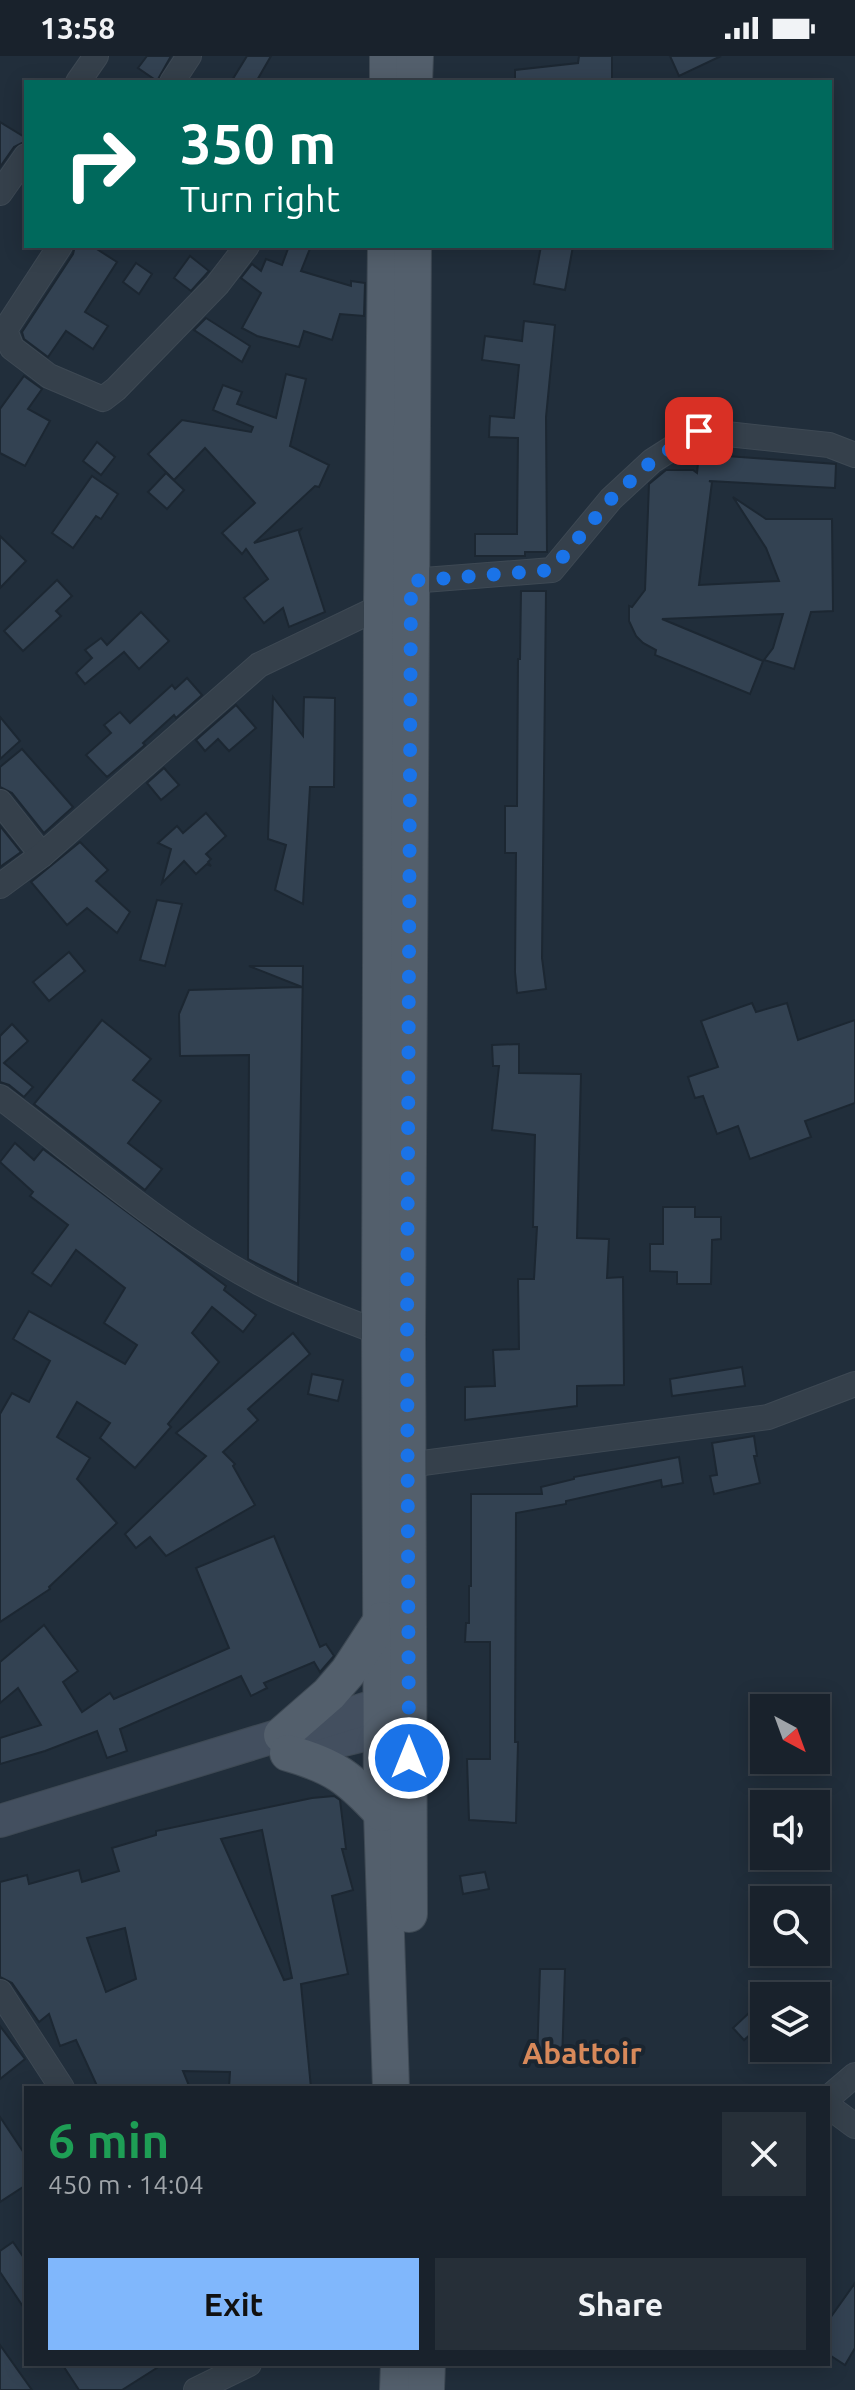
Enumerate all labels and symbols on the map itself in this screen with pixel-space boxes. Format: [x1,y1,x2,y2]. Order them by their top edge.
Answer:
pin [665,397,733,465]
north arrow [750,1694,830,1774]
position arrow [367,1716,451,1800]
district label: Abattoir [522,2036,642,2070]

